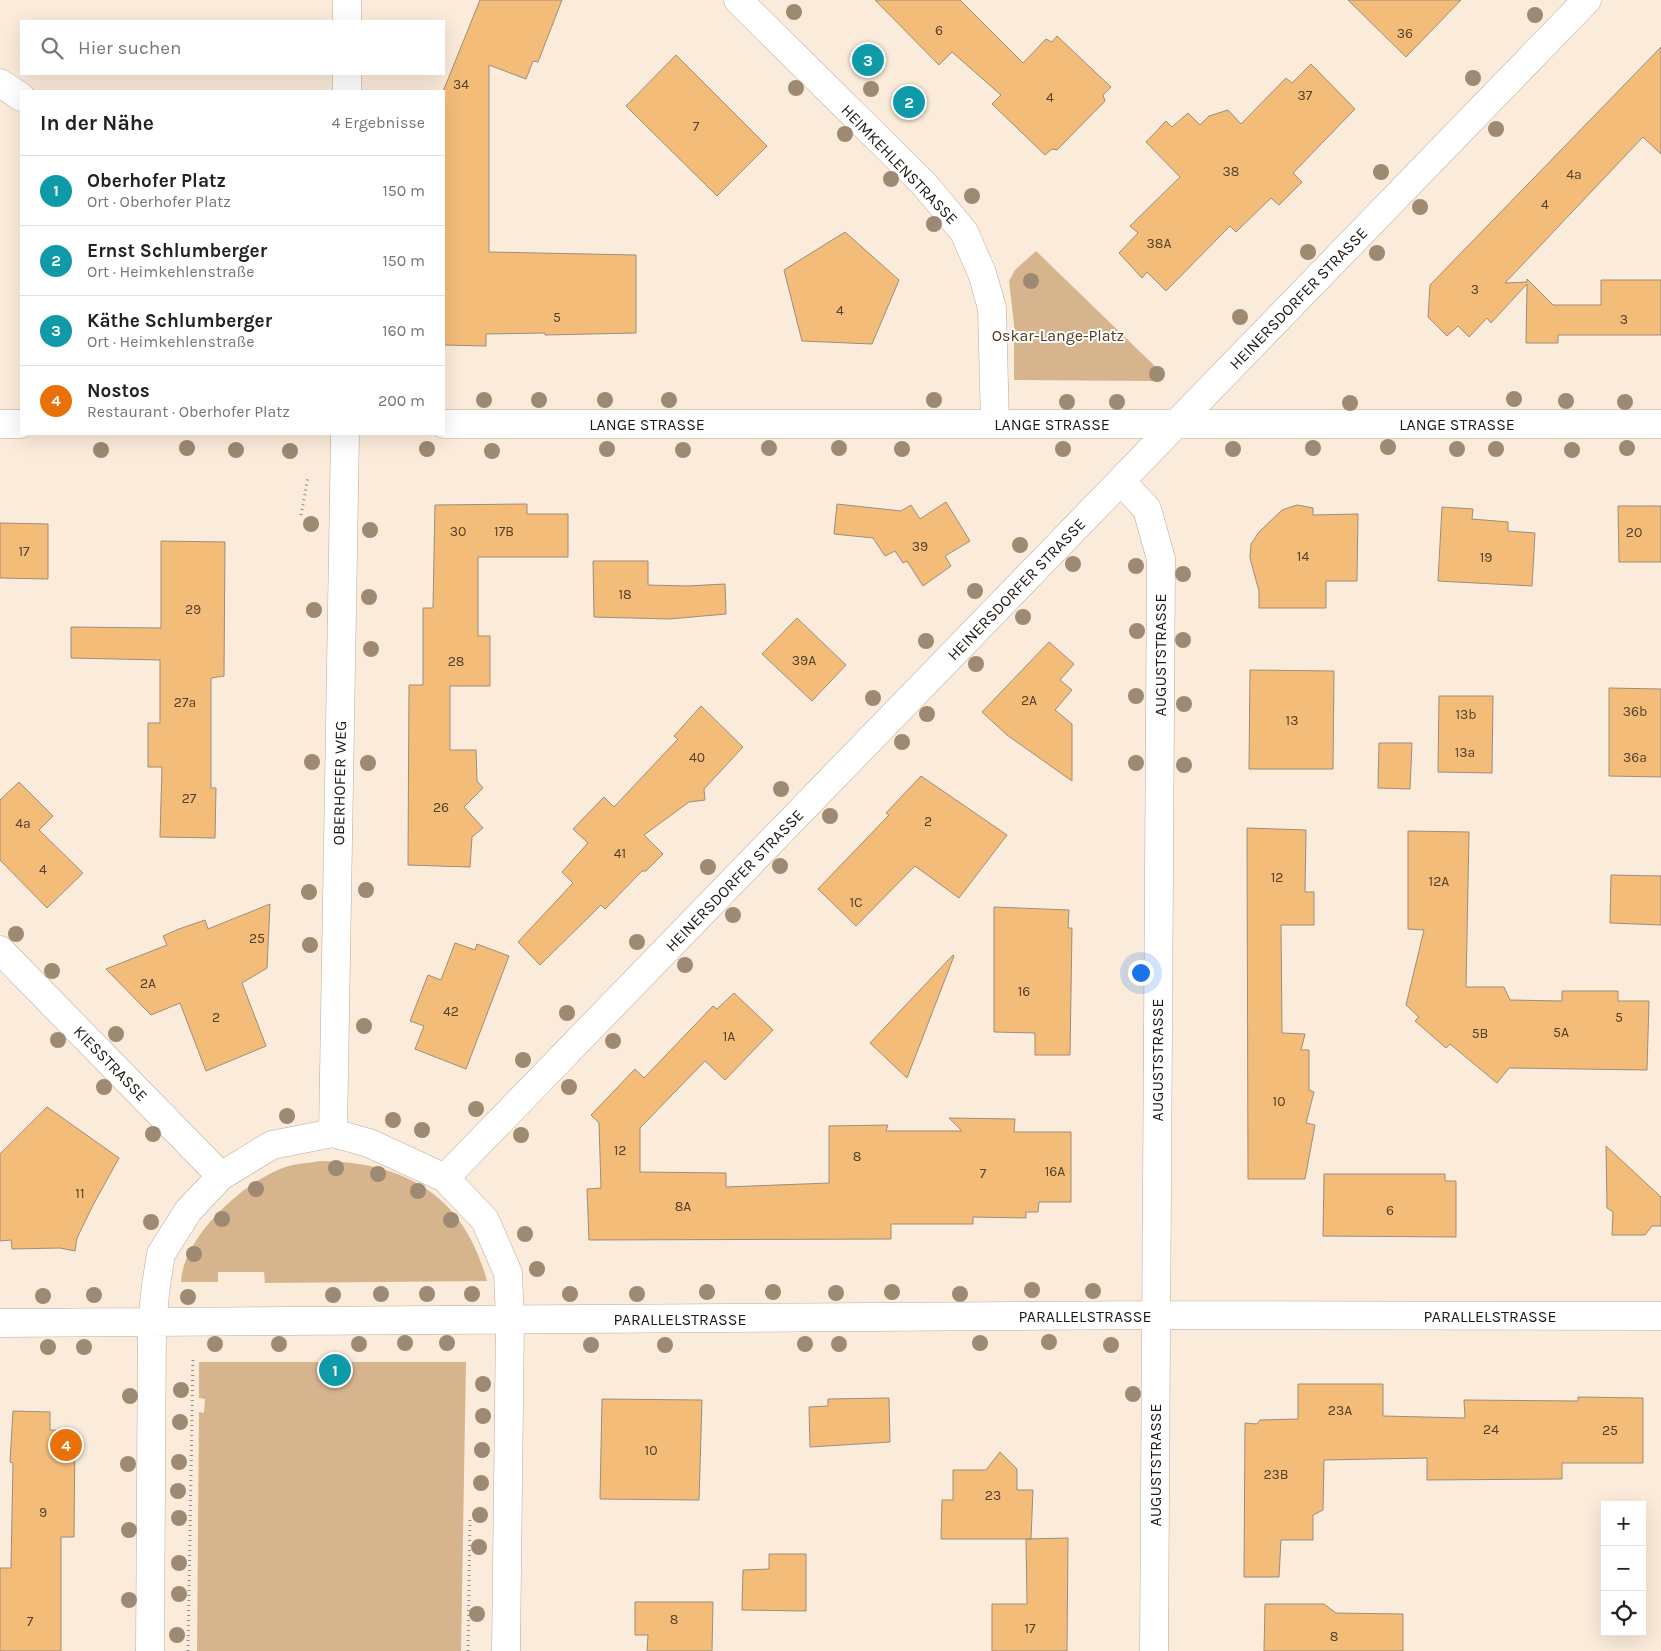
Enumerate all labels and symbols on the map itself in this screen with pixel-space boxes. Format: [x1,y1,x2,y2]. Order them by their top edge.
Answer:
house number: 6 [935,22,943,39]
house number: 36 [1397,25,1413,42]
pin: 3 [852,41,884,79]
house number: 34 [453,76,469,93]
pin: 2 [893,83,925,121]
house number: 37 [1298,87,1313,104]
house number: 4 [1046,89,1054,106]
street label: HEIMKEHLENSTRASSE [837,100,962,228]
house number: 7 [693,118,700,135]
house number: 38 [1223,163,1239,180]
house number: 4a [1566,166,1582,183]
house number: 4 [1541,196,1549,213]
street label: HEINERSDORFER STRASSE [1225,223,1371,373]
house number: 38A [1147,235,1171,252]
house number: 3 [1471,281,1479,298]
house number: 4 [836,302,844,319]
house number: 5 [553,309,561,326]
house number: 3 [1620,311,1628,328]
park label: Oskar-Lange-Platz [992,326,1124,345]
street label: LANGE STRASSE [589,415,705,434]
street label: LANGE STRASSE [994,415,1110,434]
street label: LANGE STRASSE [1399,415,1515,434]
street label: HEINERSDORFER STRASSE [943,514,1089,664]
house number: 30 [450,523,466,540]
house number: 17B [494,523,514,540]
house number: 20 [1626,524,1642,541]
house number: 39 [912,538,928,555]
house number: 17 [18,543,30,560]
house number: 14 [1297,548,1309,565]
house number: 19 [1480,549,1492,566]
house number: 18 [618,586,632,603]
street label: AUGUSTSTRASSE [1151,593,1170,717]
house number: 29 [185,601,201,618]
house number: 39A [792,652,816,669]
house number: 28 [448,653,464,670]
house number: 2A [1021,692,1037,709]
house number: 27a [174,694,196,711]
house number: 36b [1623,703,1647,720]
house number: 13b [1455,706,1477,723]
house number: 13 [1286,712,1298,729]
street label: OBERHOFER WEG [329,721,350,846]
house number: 13a [1455,744,1475,761]
house number: 40 [689,749,705,766]
house number: 36a [1623,749,1647,766]
house number: 27 [182,790,197,807]
house number: 26 [433,799,449,816]
street label: HEINERSDORFER STRASSE [661,805,807,955]
house number: 2 [924,813,932,830]
house number: 4a [15,815,31,832]
house number: 41 [614,845,626,862]
house number: 4 [39,861,47,878]
house number: 12 [1271,869,1283,886]
house number: 12A [1429,873,1449,890]
house number: 1C [849,894,863,911]
house number: 25 [249,930,265,947]
your location [1128,960,1154,986]
house number: 2A [140,975,156,992]
house number: 16 [1018,983,1030,1000]
street label: AUGUSTSTRASSE [1148,998,1167,1122]
house number: 42 [443,1003,459,1020]
house number: 2 [212,1009,220,1026]
house number: 5 [1615,1009,1623,1026]
street label: KIESSTRASSE [70,1022,151,1105]
house number: 5A [1553,1024,1569,1041]
house number: 5B [1472,1025,1488,1042]
house number: 1A [723,1028,735,1045]
house number: 10 [1273,1093,1285,1110]
house number: 12 [614,1142,626,1159]
house number: 8 [853,1148,861,1165]
house number: 16A [1045,1163,1065,1180]
house number: 7 [980,1165,987,1182]
house number: 11 [75,1185,85,1202]
house number: 8A [675,1198,691,1215]
house number: 6 [1386,1202,1394,1219]
street label: PARALLELSTRASSE [1019,1307,1151,1326]
street label: PARALLELSTRASSE [1424,1307,1556,1326]
street label: PARALLELSTRASSE [614,1310,746,1329]
pin: 1 [319,1351,351,1389]
house number: 23A [1328,1402,1352,1419]
street label: AUGUSTSTRASSE [1146,1403,1165,1527]
house number: 24 [1483,1421,1499,1438]
house number: 25 [1602,1422,1618,1439]
pin: 4 [50,1426,82,1464]
house number: 10 [645,1442,657,1459]
house number: 23B [1263,1466,1289,1483]
house number: 23 [985,1487,1001,1504]
house number: 9 [39,1504,47,1521]
house number: 8 [670,1611,678,1628]
house number: 7 [27,1613,34,1630]
house number: 17 [1024,1620,1036,1637]
house number: 8 [1330,1628,1338,1645]

